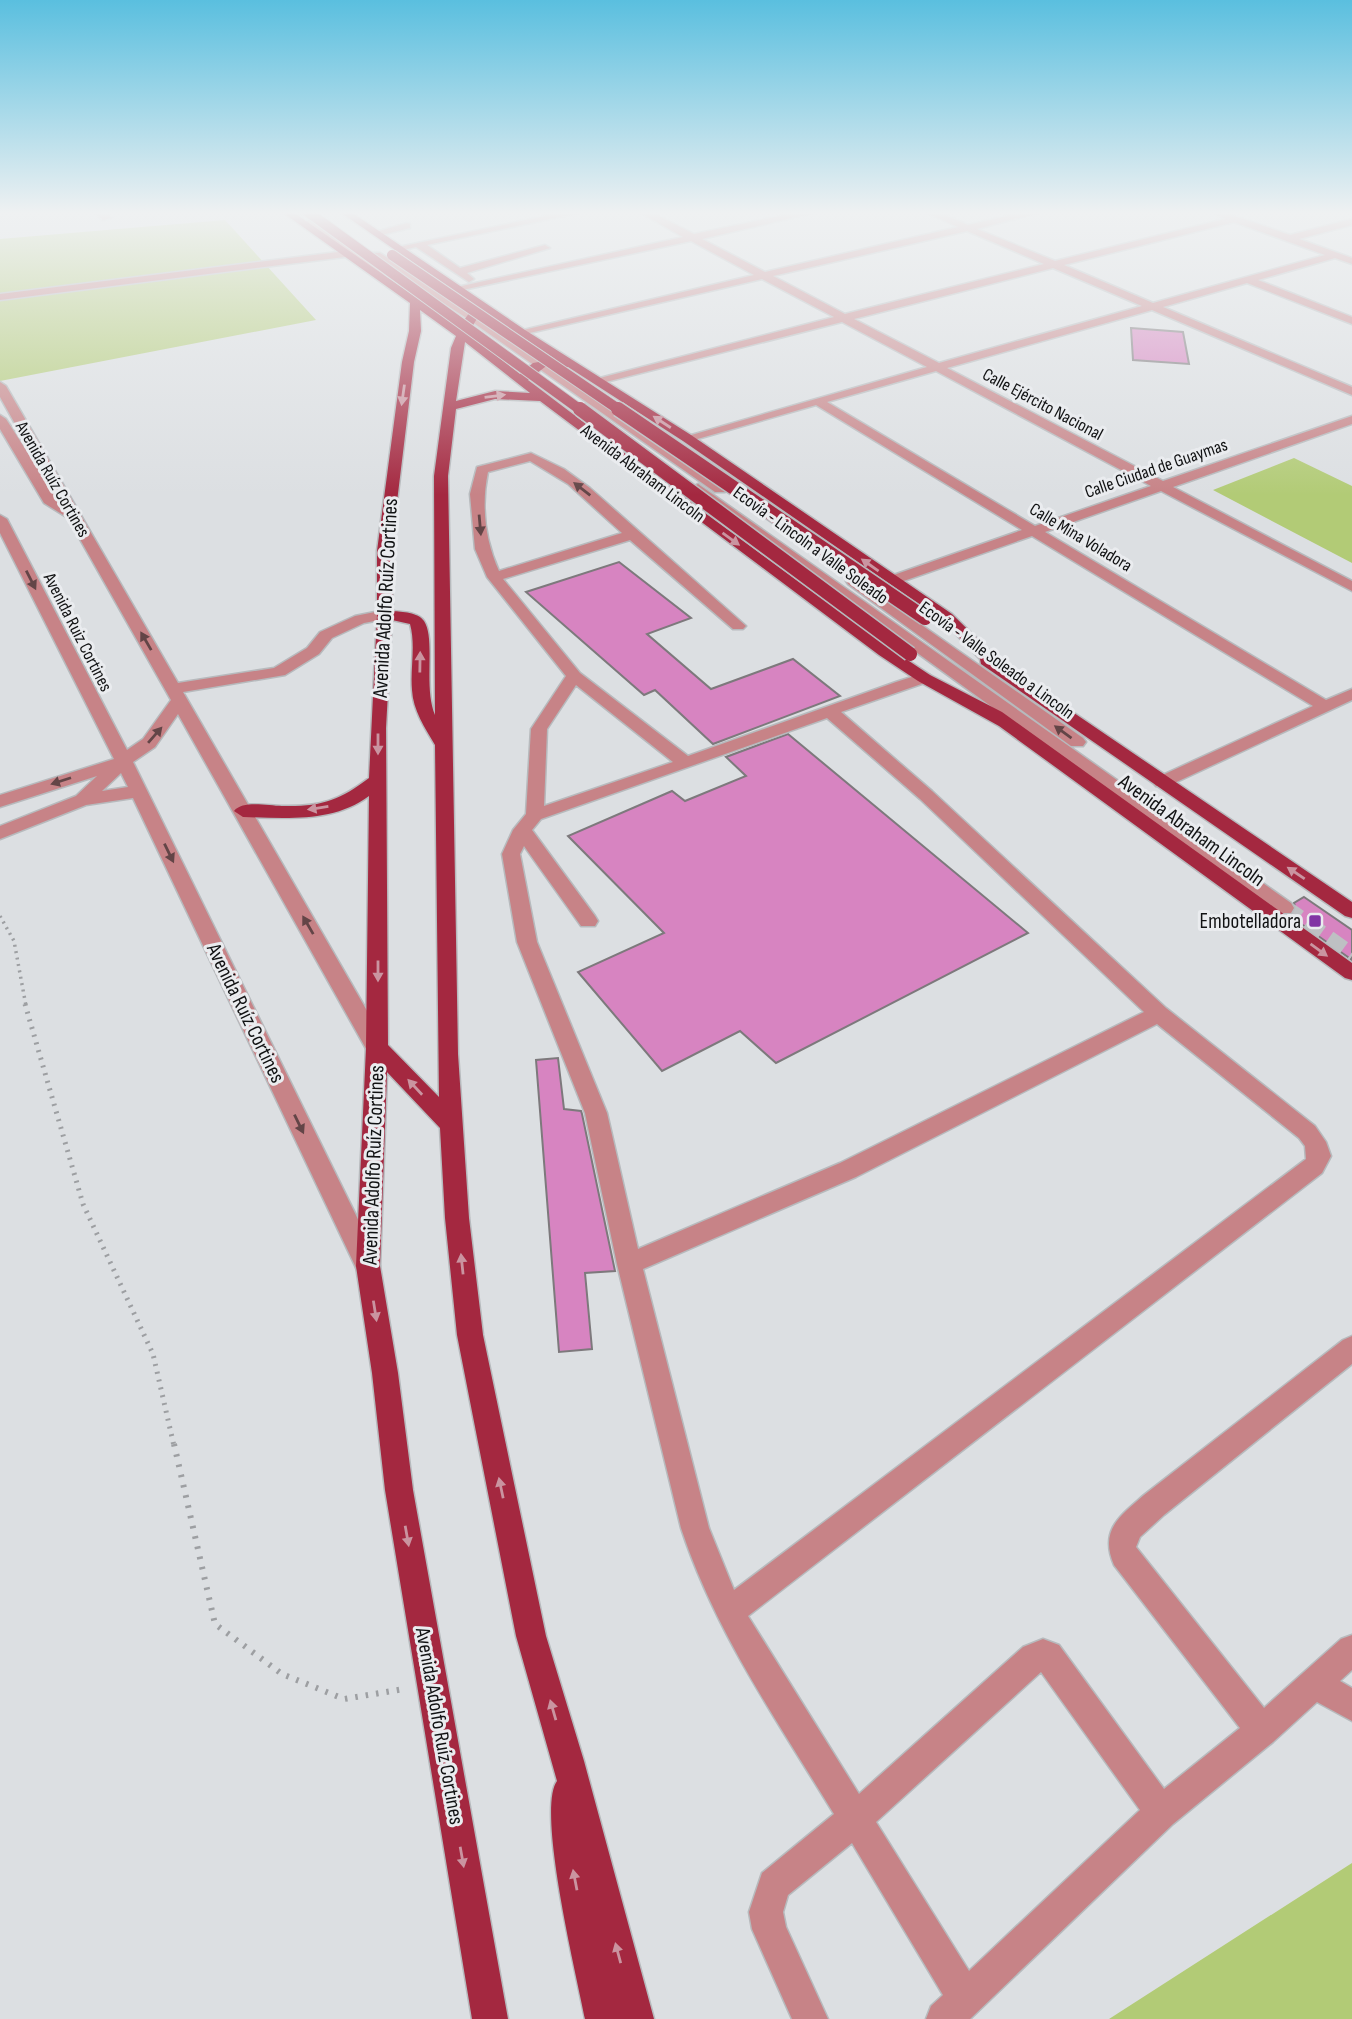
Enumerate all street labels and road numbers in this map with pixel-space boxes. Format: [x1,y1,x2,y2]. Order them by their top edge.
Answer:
street label: Calle Ejército Nacional [979,364,1107,445]
street label: Avenida Ruíz Cortines [10,417,94,541]
street label: Avenida Abraham Lincoln [576,419,709,527]
street label: Calle Ciudad de Guaymas [1082,434,1230,503]
street label: Ecovía - Lincoln a Valle Soleado [729,482,892,609]
street label: Avenida Adolfo Ruíz Cortines [368,498,403,699]
street label: Calle Mina Voladora [1026,499,1136,576]
street label: Avenida Ruiz Cortines [38,569,116,695]
street label: Ecovía - Valle Soleado a Lincoln [915,597,1078,724]
street label: Avenida Abraham Lincoln [1113,768,1270,892]
street label: Avenida Ruíz Cortines [201,939,290,1087]
street label: Avenida Adolfo Ruíz Cortines [357,1065,389,1266]
street label: Avenida Adolfo Ruíz Cortines [410,1625,469,1826]

